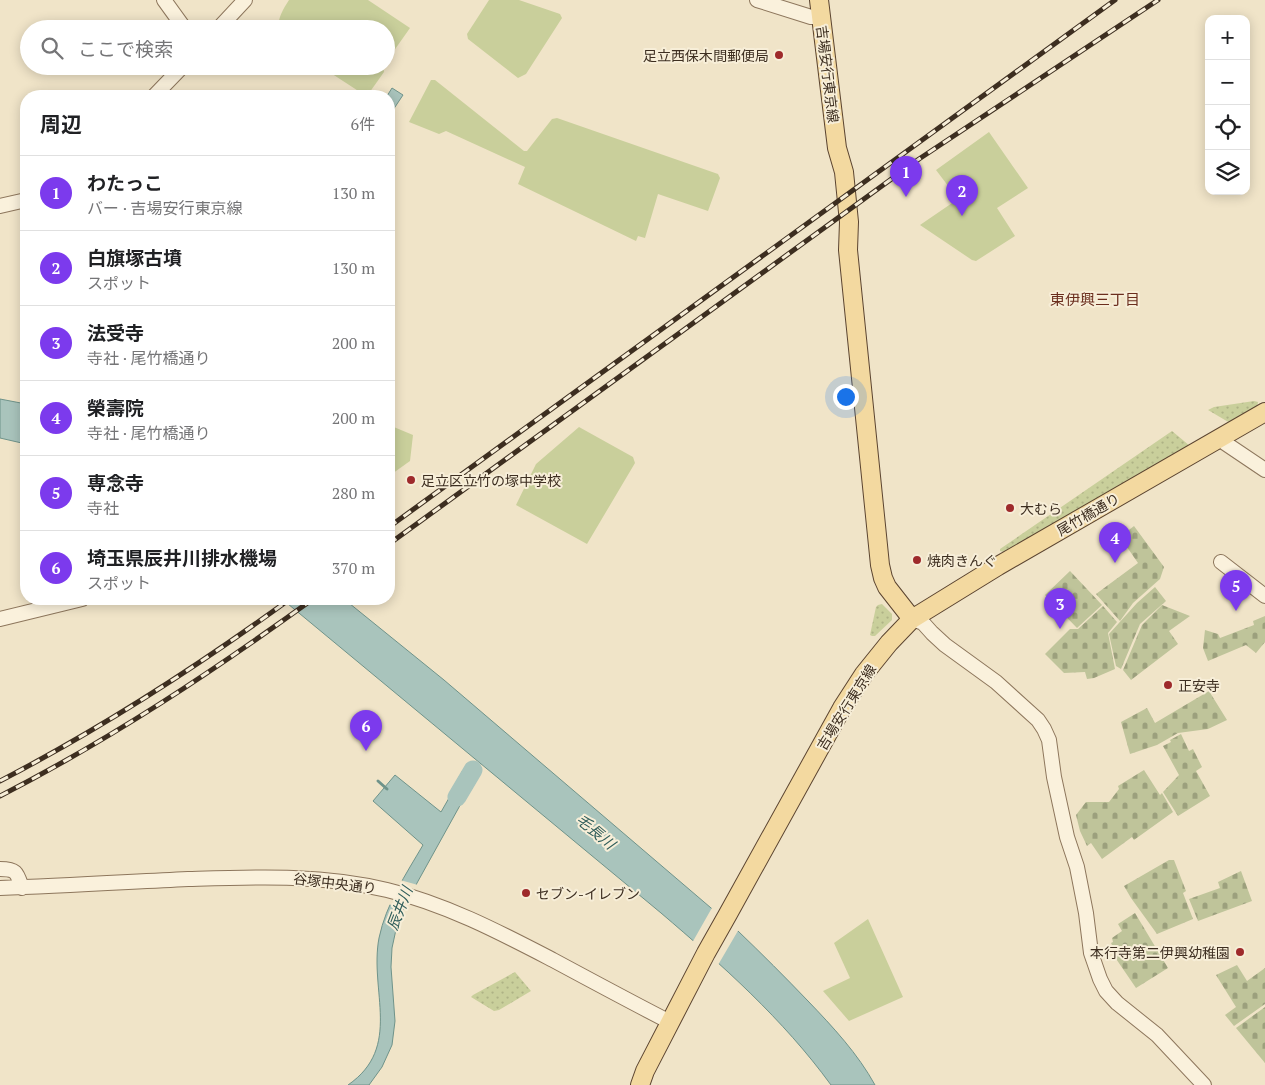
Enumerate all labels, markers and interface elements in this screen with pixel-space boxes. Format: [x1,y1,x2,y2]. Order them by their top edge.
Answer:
map controls [1205,15,1250,195]
button: + [1205,15,1250,60]
search box [20,20,395,75]
street label: 吉場安行東京線 [813,24,843,124]
icon: search [38,34,66,62]
text: ここで検索 [78,36,173,61]
place label: 足立西保木間郵便局 [643,46,769,65]
marker: 足立西保木間郵便局 [773,49,785,61]
button: − [1205,60,1250,105]
button: locate [1205,105,1250,150]
text: 周辺 [40,110,82,138]
text: 6件 [350,113,375,135]
button: layers [1205,150,1250,195]
pin: 1 [890,156,922,197]
text: わたっこ [87,170,163,195]
pin: 2 [946,175,978,216]
text: 1 [51,182,61,204]
text: 130 m [332,182,375,204]
text: バー · 吉場安行東京線 [87,197,243,219]
text: 白旗塚古墳 [87,245,182,270]
text: 2 [51,257,61,279]
text: 130 m [332,257,375,279]
text: スポット [87,272,151,294]
district label: 東伊興三丁目 [1050,289,1140,309]
text: 法受寺 [87,320,144,345]
text: 3 [51,332,61,354]
text: 200 m [332,332,375,354]
text: 寺社 · 尾竹橋通り [87,347,211,369]
your location [833,384,859,410]
text: 榮壽院 [87,395,144,420]
text: 4 [51,407,61,429]
text: 200 m [332,407,375,429]
text: 寺社 · 尾竹橋通り [87,422,211,444]
text: 専念寺 [87,470,144,495]
place label: 足立区立竹の塚中学校 [421,471,561,490]
marker: 足立区立竹の塚中学校 [405,474,417,486]
text: 5 [51,482,61,504]
text: 280 m [332,482,375,504]
street label: 尾竹橋通り [1053,488,1123,540]
text: 寺社 [87,497,119,519]
place label: 大むら [1020,499,1062,518]
marker: 大むら [1004,502,1016,514]
pin: 4 [1099,522,1131,563]
text: 埼玉県辰井川排水機場 [87,545,277,570]
place label: 焼肉きんぐ [927,551,997,570]
marker: 焼肉きんぐ [911,554,923,566]
text: 6 [51,557,61,579]
text: 370 m [332,557,375,579]
pin: 5 [1220,570,1252,611]
text: スポット [87,572,151,594]
pin: 3 [1044,588,1076,629]
street label: 吉場安行東京線 [812,660,880,754]
place label: 正安寺 [1178,676,1220,695]
marker: 正安寺 [1162,679,1174,691]
pin: 6 [350,710,382,751]
water label: 毛長川 [572,809,621,854]
street label: 谷塚中央通り [292,868,378,898]
water label: 辰井川 [382,882,417,933]
place label: セブン-イレブン [536,884,640,903]
marker: セブン-イレブン [520,887,532,899]
place label: 本行寺第二伊興幼稚園 [1090,943,1230,962]
marker: 本行寺第二伊興幼稚園 [1234,946,1246,958]

